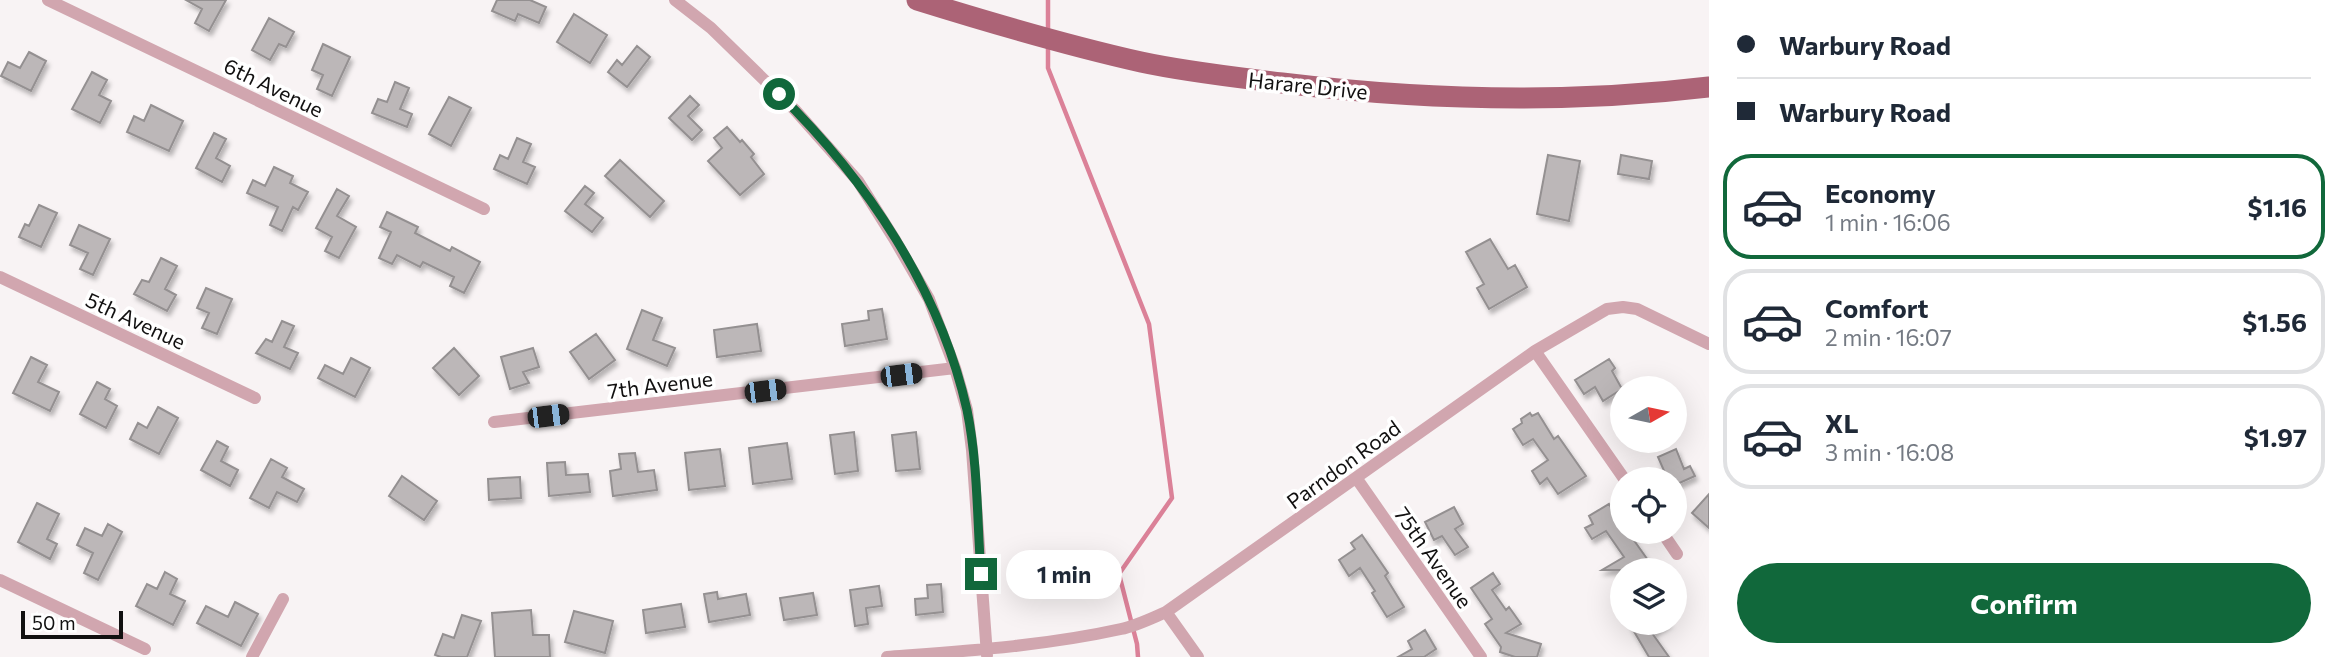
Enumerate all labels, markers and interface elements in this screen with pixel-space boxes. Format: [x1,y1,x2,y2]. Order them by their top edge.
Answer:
text: Warbury Road [1779,29,1951,60]
street label: 6th Avenue [220,52,328,122]
street label: Harare Drive [1247,66,1369,104]
route start [763,78,795,110]
text: Warbury Road [1779,96,1951,127]
icon: car [1741,175,1804,238]
text: Economy [1825,177,1936,208]
text: $1.16 [2248,191,2307,222]
text: 1 min · 16:06 [1825,208,1951,236]
street label: 5th Avenue [82,286,190,354]
icon: car [1741,290,1804,353]
text: Comfort [1825,292,1928,323]
text: $1.56 [2242,306,2307,337]
text: 2 min · 16:07 [1825,323,1952,351]
car [879,362,924,388]
street label: 7th Avenue [606,365,714,403]
north arrow [1610,376,1687,453]
map controls [1610,376,1687,635]
car [743,378,788,404]
car [526,403,571,429]
icon: car [1741,405,1804,468]
text: XL [1825,407,1859,438]
street label: Parndon Road [1281,414,1405,514]
text: $1.97 [2244,421,2307,452]
text: 3 min · 16:08 [1825,438,1954,466]
button: locate [1610,467,1687,544]
street label: 75th Avenue [1390,502,1478,612]
callout: 1 min [1006,550,1121,598]
route end [965,558,997,590]
button: layers [1610,558,1687,635]
text: 1 min [1037,560,1091,588]
button: Confirm [1737,563,2311,643]
scale bar [21,608,122,640]
text: 50 m [32,611,76,634]

